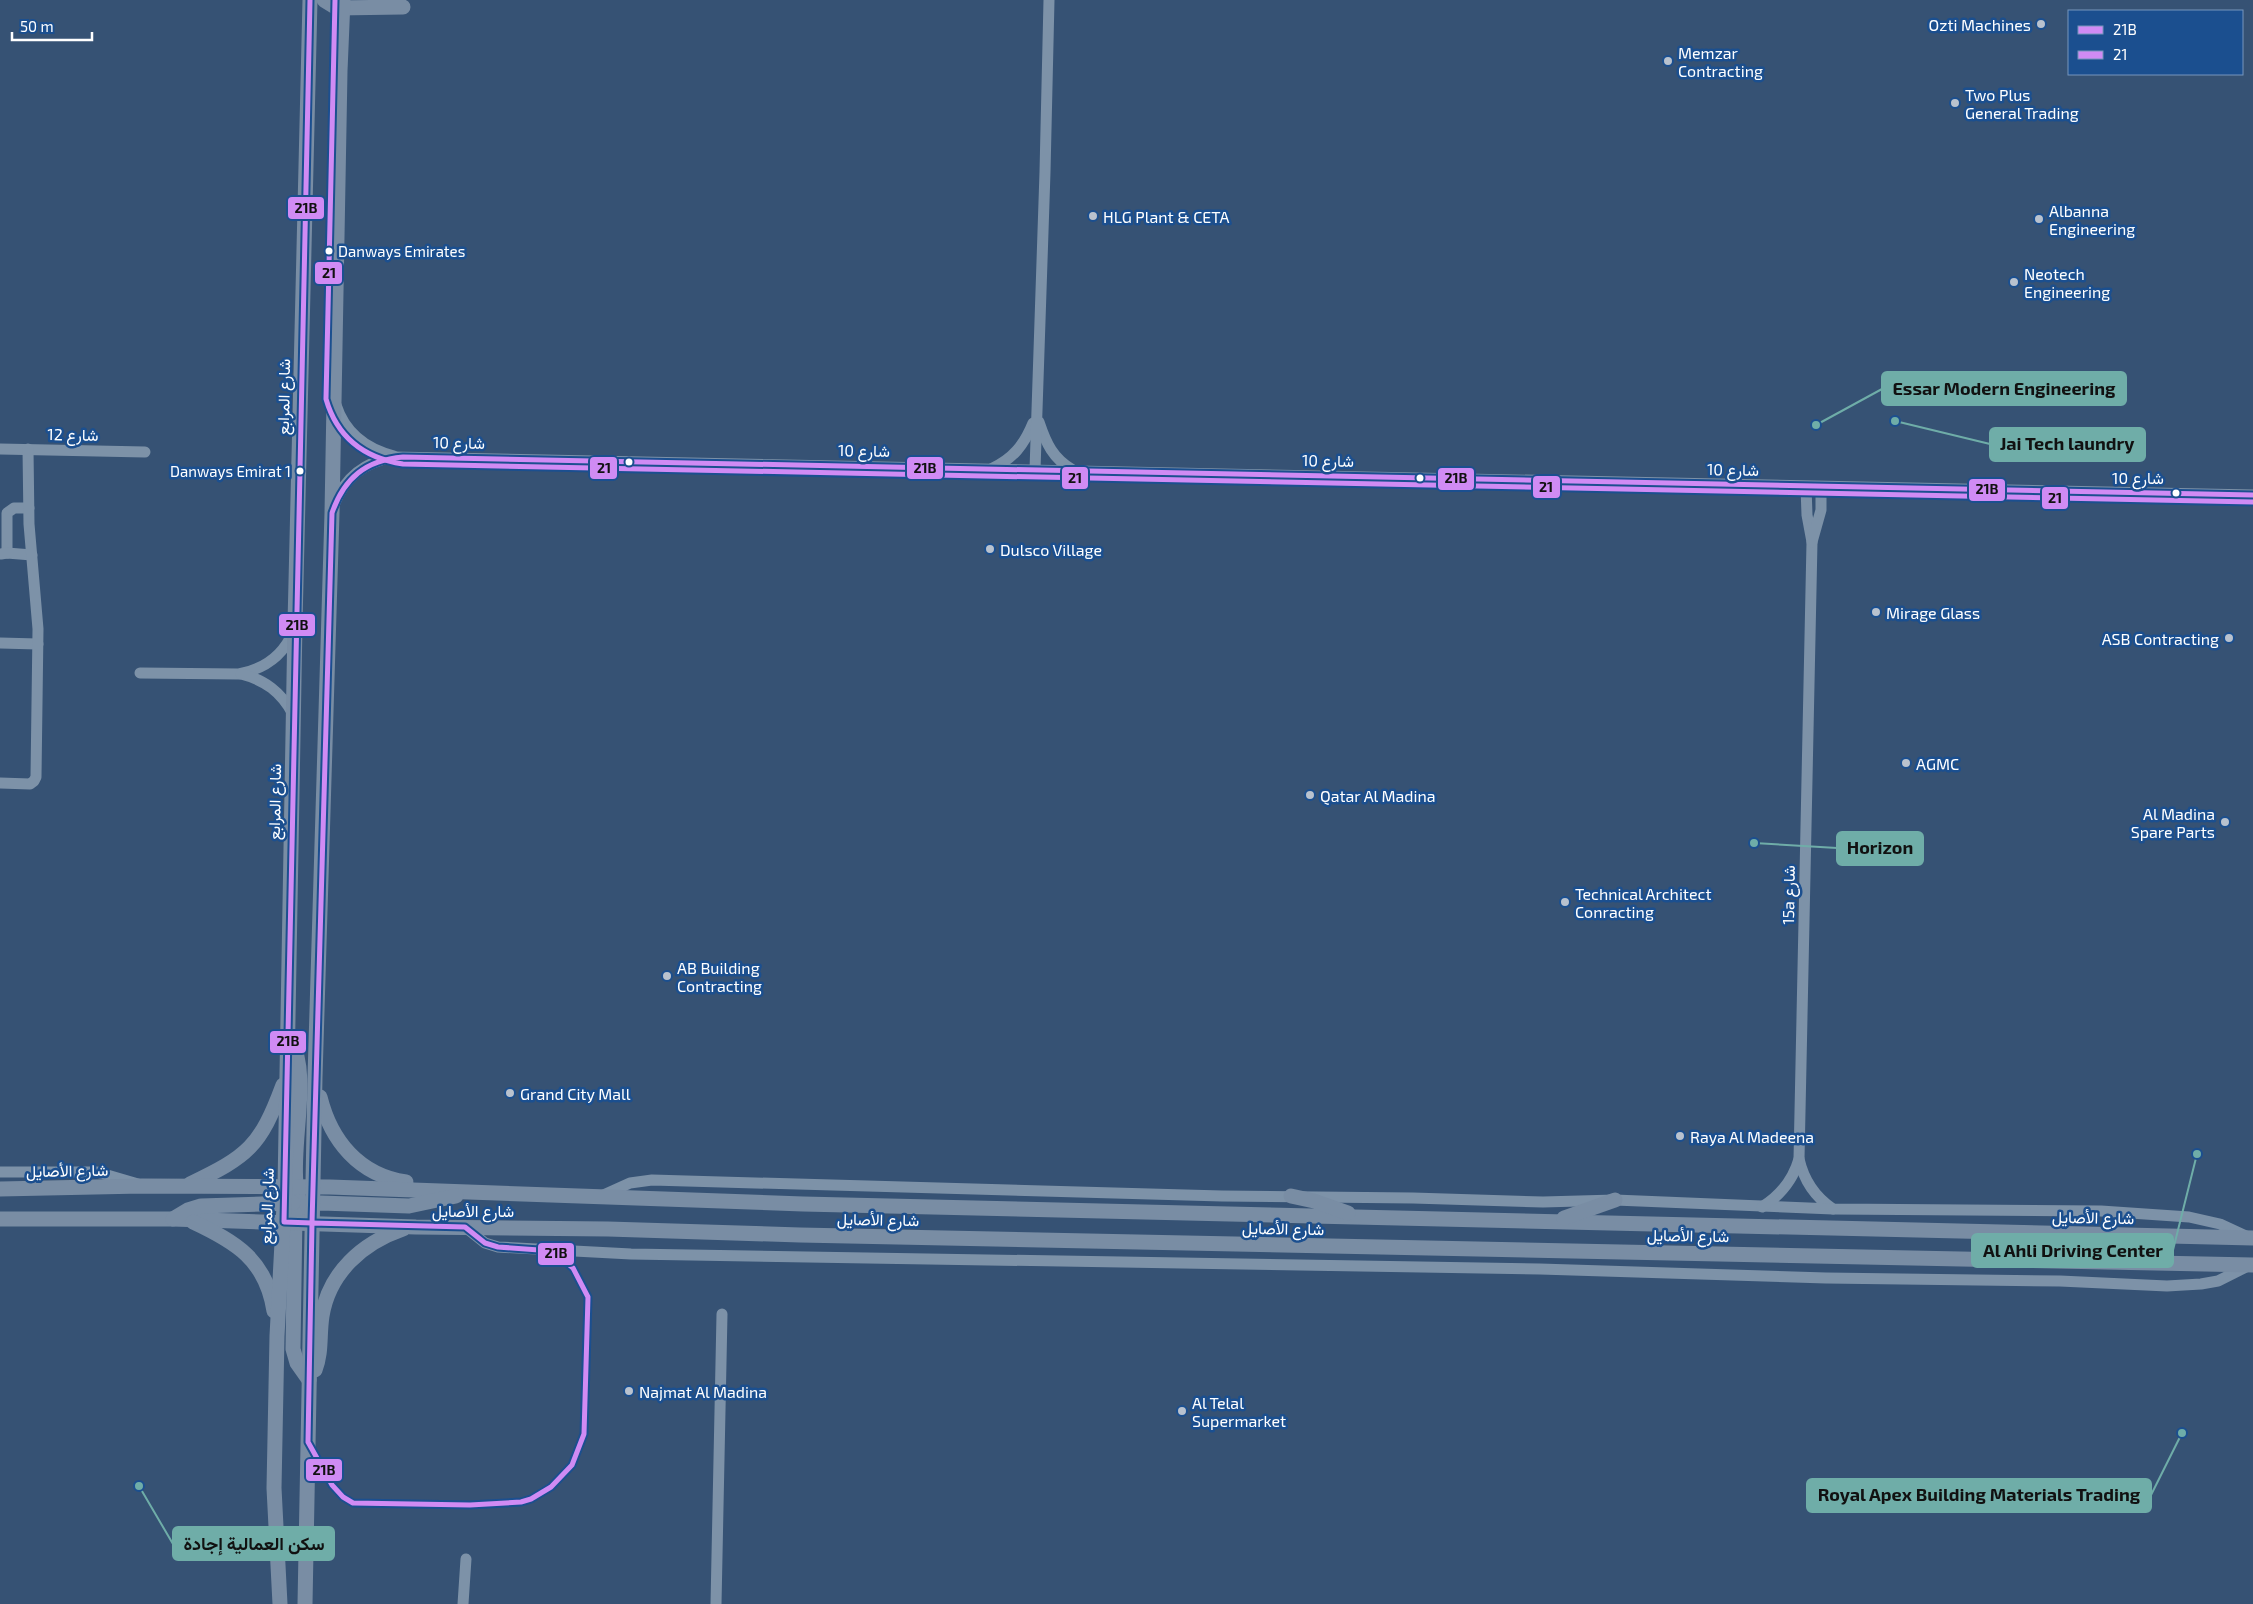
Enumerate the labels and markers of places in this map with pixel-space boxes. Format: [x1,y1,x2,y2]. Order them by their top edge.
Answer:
place label: Ozti Machines [1929,15,2031,34]
marker: Ozti Machines [2035,18,2047,30]
place label: Memzar Contracting [1678,43,1763,80]
marker: Memzar Contracting [1662,55,1674,67]
place label: Two Plus General Trading [1965,85,2079,122]
marker: Two Plus General Trading [1949,97,1961,109]
place label: Albanna Engineering [2049,201,2135,238]
place label: HLG Plant & CETA [1103,207,1230,226]
marker: HLG Plant & CETA [1087,210,1099,222]
marker: Albanna Engineering [2033,213,2045,225]
place label: Danways Emirates [338,242,465,260]
marker: Danways Emirates [324,246,334,256]
place label: Neotech Engineering [2024,264,2110,301]
marker: Neotech Engineering [2008,276,2020,288]
callout: Essar Modern Engineering [1882,372,2126,405]
callout: Jai Tech laundry [1990,428,2145,461]
unlabelled marker [624,457,634,467]
place label: Danways Emirat 1 [170,462,291,480]
marker: Danways Emirat 1 [295,466,305,476]
unlabelled marker [1415,473,1425,483]
unlabelled marker [2171,488,2181,498]
place label: Dulsco Village [1000,540,1102,559]
marker: Dulsco Village [984,543,996,555]
place label: Mirage Glass [1886,603,1980,622]
marker: Mirage Glass [1870,606,1882,618]
place label: ASB Contracting [2102,629,2219,648]
marker: ASB Contracting [2223,632,2235,644]
place label: AGMC [1916,754,1959,773]
marker: AGMC [1900,757,1912,769]
place label: Qatar Al Madina [1320,786,1436,806]
marker: Qatar Al Madina [1304,789,1316,801]
place label: Al Madina Spare Parts [2131,804,2215,841]
marker: Al Madina Spare Parts [2219,816,2231,828]
callout: Horizon [1837,832,1923,865]
place label: Technical Architect Conracting [1575,884,1711,921]
marker: Technical Architect Conracting [1559,896,1571,908]
place label: AB Building Contracting [677,958,762,995]
marker: AB Building Contracting [661,970,673,982]
place label: Grand City Mall [520,1084,631,1103]
marker: Grand City Mall [504,1087,516,1099]
place label: Raya Al Madeena [1690,1127,1814,1146]
marker: Raya Al Madeena [1674,1130,1686,1142]
callout: Al Ahli Driving Center [1972,1234,2173,1267]
place label: Najmat Al Madina [639,1382,767,1402]
marker: Najmat Al Madina [623,1385,635,1397]
place label: Al Telal Supermarket [1192,1393,1286,1430]
marker: Al Telal Supermarket [1176,1405,1188,1417]
callout: Royal Apex Building Materials Trading [1807,1479,2151,1512]
callout: سكن العمالية إجادة [173,1527,334,1560]

